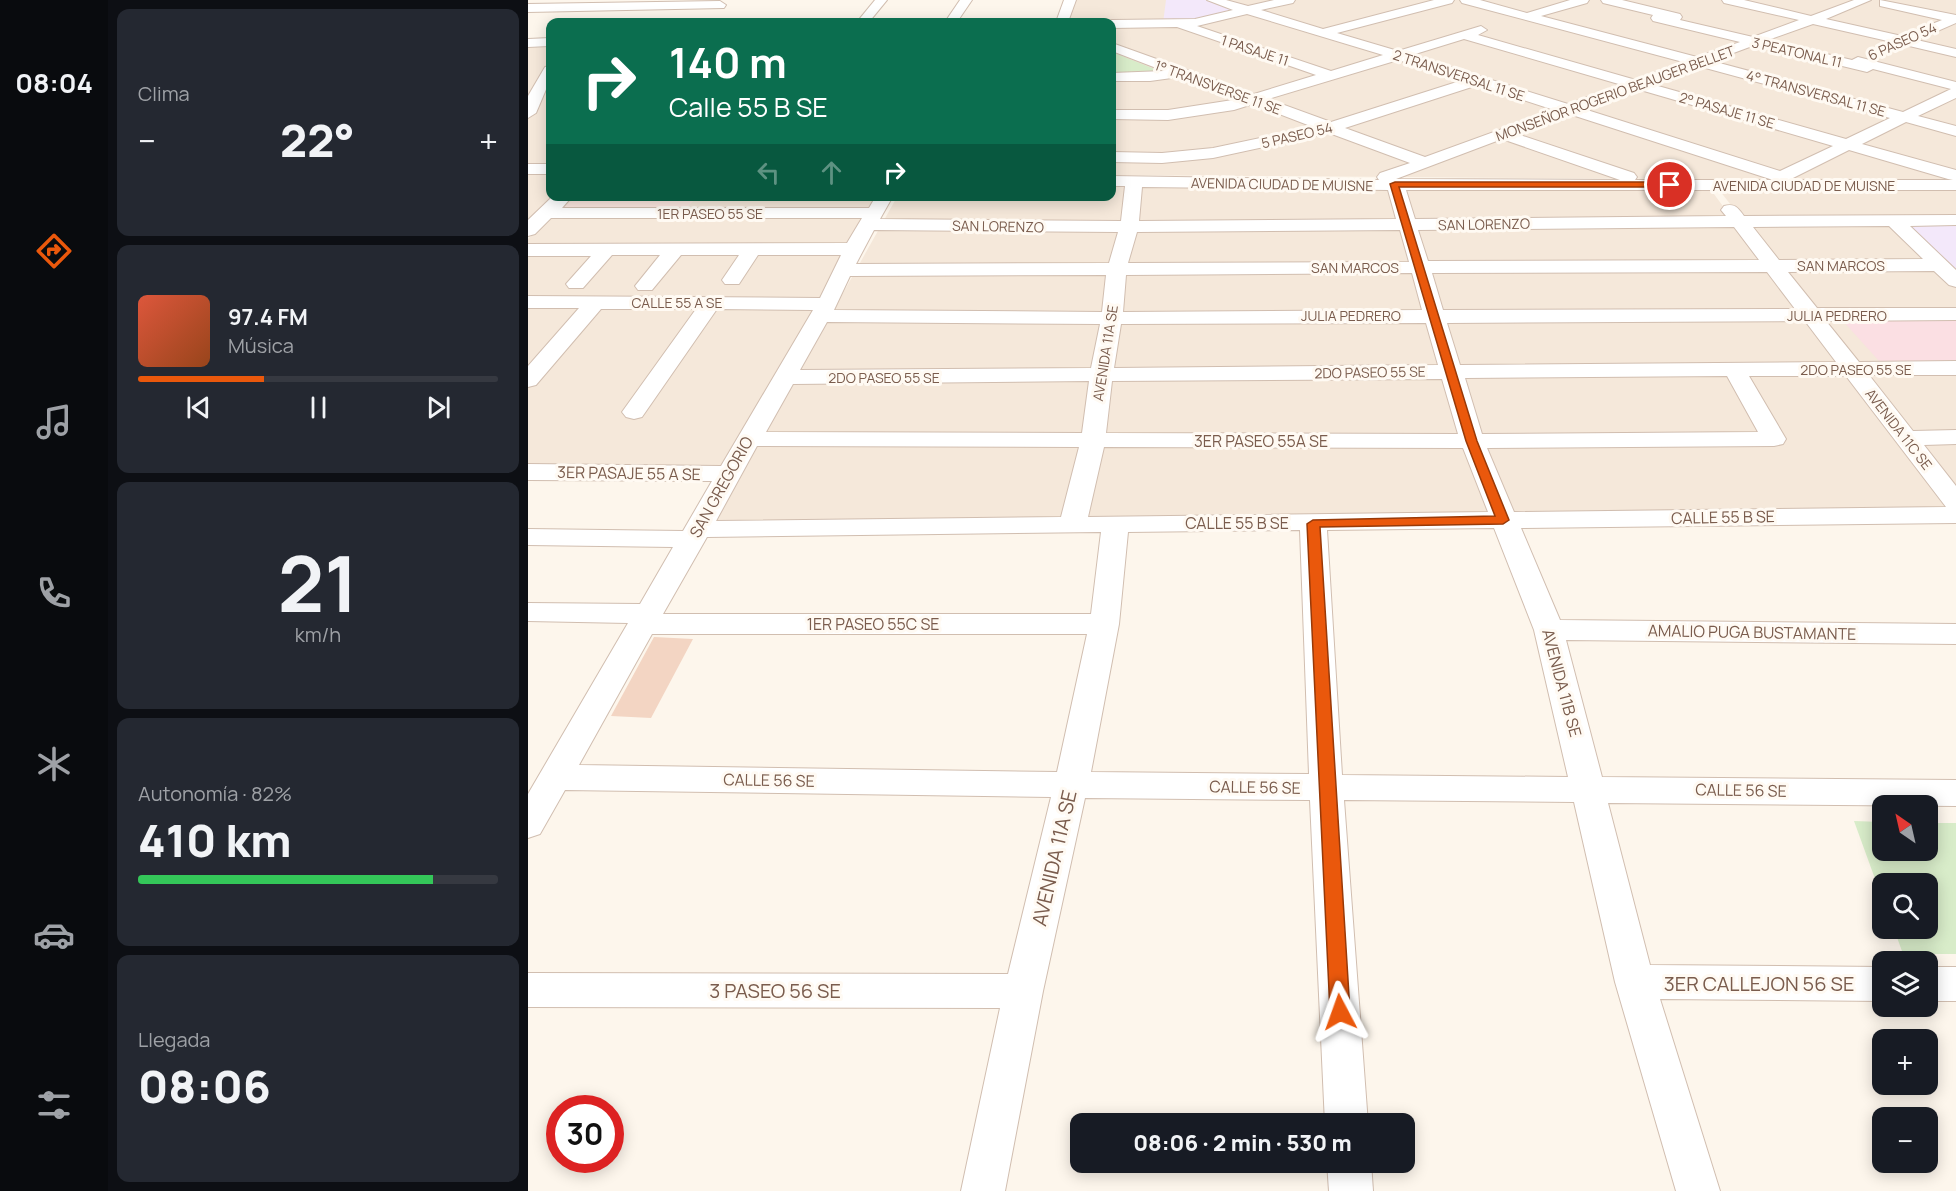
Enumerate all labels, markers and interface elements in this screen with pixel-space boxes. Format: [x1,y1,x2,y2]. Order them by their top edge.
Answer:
street label: 6 PASEO 54 [1865,17,1939,65]
street label: 1 PASAJE 11 [1219,30,1291,70]
street label: 3 PEATONAL 11 [1750,32,1844,72]
text: 140 m [669,33,787,91]
street label: MONSEÑOR ROGERIO BEAUGER BELLET [1493,41,1738,145]
icon: right [570,42,648,120]
street label: 2 TRANSVERSAL 11 SE [1391,45,1527,105]
street label: 1° TRANSVERSE 11 SE [1152,55,1284,119]
text: 08:04 [15,64,93,101]
street label: 4° TRANSVERSAL 11 SE [1744,65,1888,121]
text: Clima [138,80,190,107]
street label: 2° PASAJE 11 SE [1677,87,1777,133]
text: Calle 55 B SE [669,88,828,125]
text: 22° [280,109,355,171]
text: − [138,118,156,163]
text: + [479,118,498,163]
street label: 5 PASEO 54 [1259,118,1335,152]
icon: left [752,156,785,189]
icon: ahead [815,156,848,189]
icon: right [878,156,911,189]
pin [1644,159,1695,210]
icon: arrive [1653,168,1686,201]
street label: AVENIDA CIUDAD DE MUISNE [1191,173,1373,195]
street label: AVENIDA CIUDAD DE MUISNE [1713,176,1895,195]
street label: 1ER PASEO 55 SE [657,204,763,223]
street label: SAN LORENZO [1438,214,1530,234]
street label: SAN LORENZO [952,216,1044,236]
icon: directions [33,230,75,272]
street label: SAN MARCOS [1797,256,1885,275]
street label: SAN MARCOS [1311,258,1399,277]
street label: CALLE 55 A SE [632,293,722,312]
text: 97.4 FM [228,302,308,332]
street label: AVENIDA 11A SE [1088,304,1122,402]
street label: JULIA PEDRERO [1301,306,1401,325]
street label: JULIA PEDRERO [1787,306,1887,325]
text: Música [228,332,294,359]
street label: 2DO PASEO 55 SE [1800,360,1912,379]
street label: 2DO PASEO 55 SE [1314,362,1426,382]
street label: 2DO PASEO 55 SE [828,368,940,387]
street label: AVENIDA 11C SE [1861,384,1937,474]
icon: previous [182,391,215,424]
icon: pause [302,391,335,424]
icon: next [422,391,455,424]
icon: music [33,401,75,443]
street label: 3ER PASEO 55A SE [1194,430,1328,452]
street label: SAN GREGORIO [684,432,758,541]
street label: 3ER PASAJE 55 A SE [557,461,701,485]
street label: CALLE 55 B SE [1671,505,1775,529]
street label: CALLE 55 B SE [1185,512,1289,534]
text: 21 [278,529,358,635]
icon: phone [33,572,75,614]
street label: 1ER PASEO 55C SE [807,613,939,635]
street label: AMALIO PUGA BUSTAMANTE [1648,619,1856,645]
text: km/h [295,621,341,648]
street label: AVENIDA 11B SE [1537,627,1587,739]
icon: climate [33,743,75,785]
street label: CALLE 56 SE [723,768,815,792]
street label: CALLE 56 SE [1209,775,1301,799]
street label: CALLE 56 SE [1695,778,1787,802]
text: Autonomía · 82% [138,780,292,807]
street label: AVENIDA 11A SE [1025,787,1083,929]
north arrow [1872,795,1938,861]
map controls [1872,795,1938,1173]
text: 410 km [138,809,292,871]
button: search [1872,873,1938,939]
icon: car [33,914,75,956]
button: layers [1872,951,1938,1017]
street label: 3ER CALLEJON 56 SE [1664,970,1854,997]
street label: 3 PASEO 56 SE [709,977,841,1004]
position arrow [1308,980,1372,1044]
text: Llegada [138,1026,210,1053]
button: + [1872,1029,1938,1095]
text: 08:06 [138,1055,271,1117]
icon: filters [33,1084,75,1126]
speed limit sign: 30 [546,1095,624,1173]
button: − [1872,1107,1938,1173]
text: 08:06 · 2 min · 530 m [1133,1128,1352,1158]

